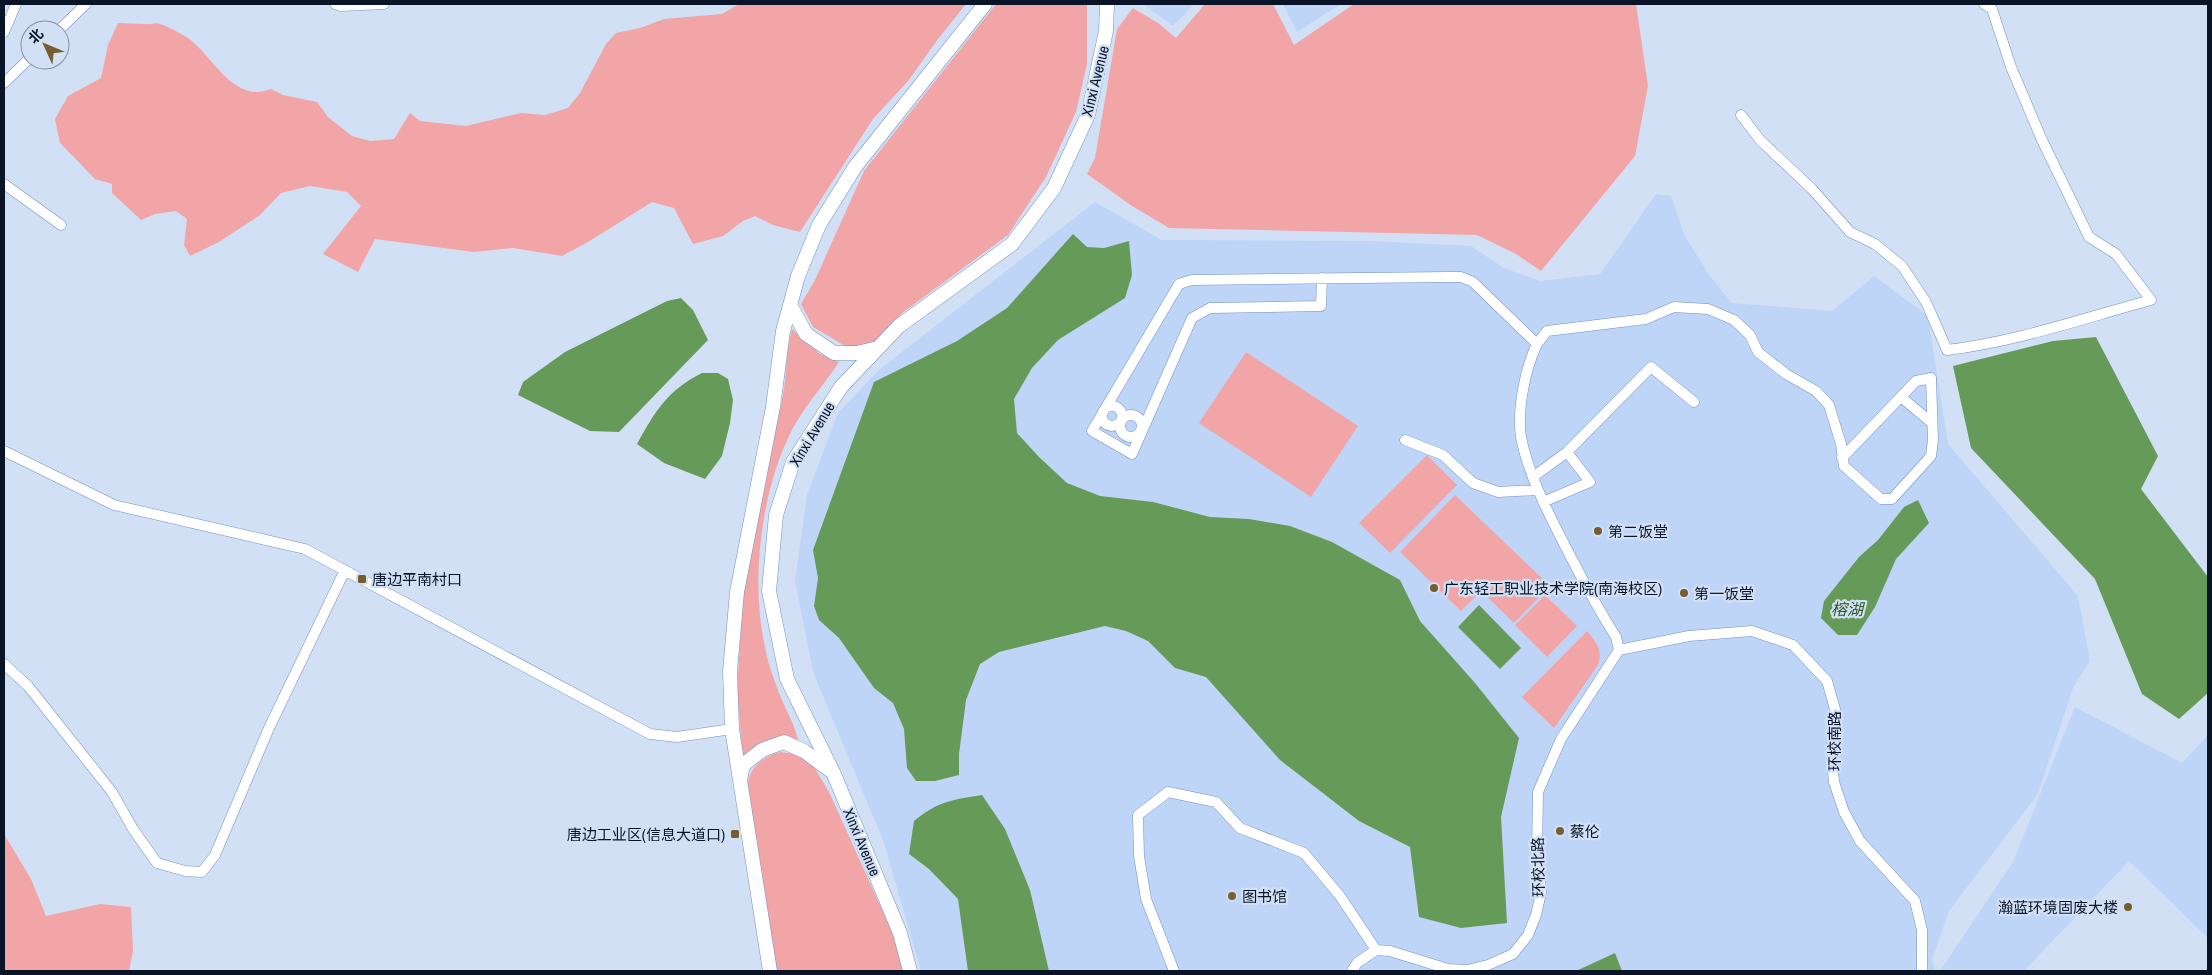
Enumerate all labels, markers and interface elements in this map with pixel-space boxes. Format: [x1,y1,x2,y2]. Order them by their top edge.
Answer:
north arrow [20,20,70,70]
text: 北 [24,25,47,47]
street label: Xinxi Avenue [1076,43,1114,119]
street label: Xinxi Avenue [784,397,840,470]
place label: 第二饭堂 [1608,521,1668,542]
marker: 第二饭堂 [1592,525,1604,537]
place label: 唐边平南村口 [372,569,462,590]
marker: 唐边平南村口 [356,573,368,585]
place label: 广东轻工职业技术学院(南海校区) [1444,578,1662,599]
marker: 广东轻工职业技术学院(南海校区) [1428,582,1440,594]
place label: 第一饭堂 [1694,583,1754,604]
marker: 第一饭堂 [1678,587,1690,599]
water label: 榕湖 [1831,598,1866,620]
street label: 环校南路 [1824,711,1845,771]
street label: Xinxi Avenue [838,805,886,880]
place label: 蔡伦 [1570,821,1600,842]
place label: 唐边工业区(信息大道口) [567,824,725,845]
marker: 蔡伦 [1554,825,1566,837]
marker: 唐边工业区(信息大道口) [729,828,741,840]
street label: 环校北路 [1527,837,1549,897]
place label: 图书馆 [1242,886,1287,907]
marker: 图书馆 [1226,890,1238,902]
place label: 瀚蓝环境固废大楼 [1998,897,2118,918]
marker: 瀚蓝环境固废大楼 [2122,901,2134,913]

